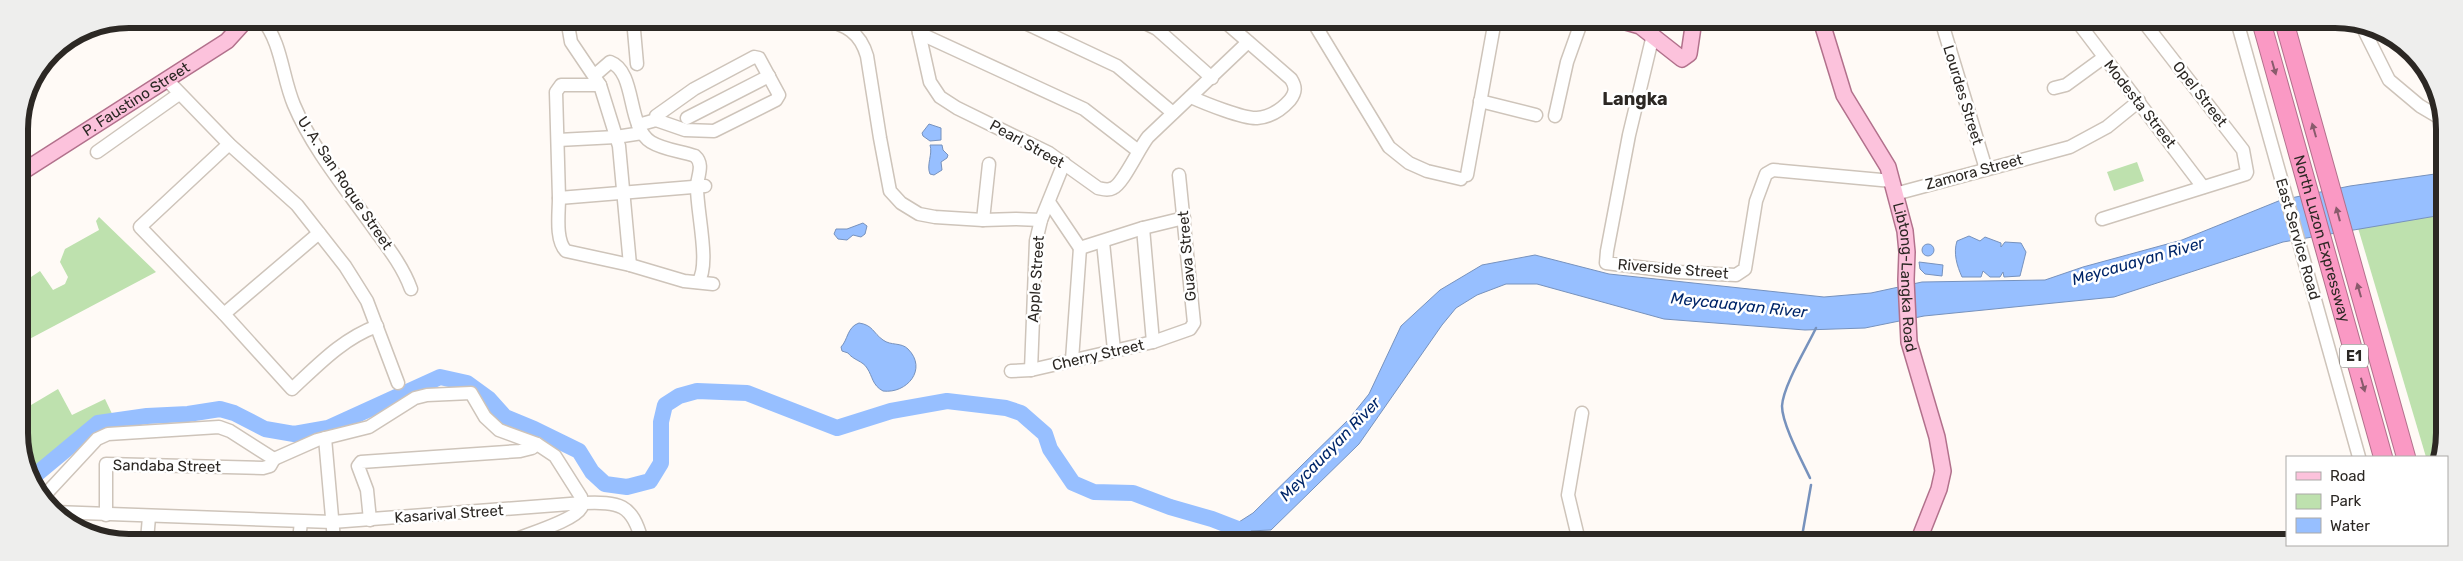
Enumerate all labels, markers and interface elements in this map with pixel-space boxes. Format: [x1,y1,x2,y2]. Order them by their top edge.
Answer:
street label: Lourdes Street [1939,43,1987,147]
street label: Modesta Street [2100,56,2180,152]
street label: P. Faustino Street [79,58,193,140]
street label: Opel Street [2169,58,2231,130]
one-way arrow [2271,60,2279,75]
district label: Langka [1602,88,1668,110]
street label: U. A. San Roque Street [294,113,396,253]
street label: Pearl Street [987,116,1068,172]
one-way arrow [2310,122,2318,137]
street label: Zamora Street [1923,150,2025,194]
street label: North Luzon Expressway [2290,153,2354,324]
street label: East Service Road [2272,176,2324,302]
street label: Libtong-Langka Road [1889,200,1920,354]
one-way arrow [2333,206,2341,221]
street label: Guava Street [1174,210,1200,302]
water label: Meycauayan River [2070,233,2207,289]
street label: Apple Street [1024,235,1048,323]
street label: Riverside Street [1617,255,1729,283]
one-way arrow [2354,283,2362,298]
water label: Meycauayan River [1670,288,1809,322]
street label: Cherry Street [1050,336,1146,374]
road number: E1 [2340,344,2368,368]
one-way arrow [2359,378,2367,393]
water label: Meycauayan River [1276,392,1385,505]
street label: Sandaba Street [113,456,221,476]
legend [2286,456,2448,546]
text: Road [2330,467,2366,485]
text: Park [2330,492,2361,510]
street label: Kasarival Street [394,501,504,527]
text: Water [2330,517,2370,535]

